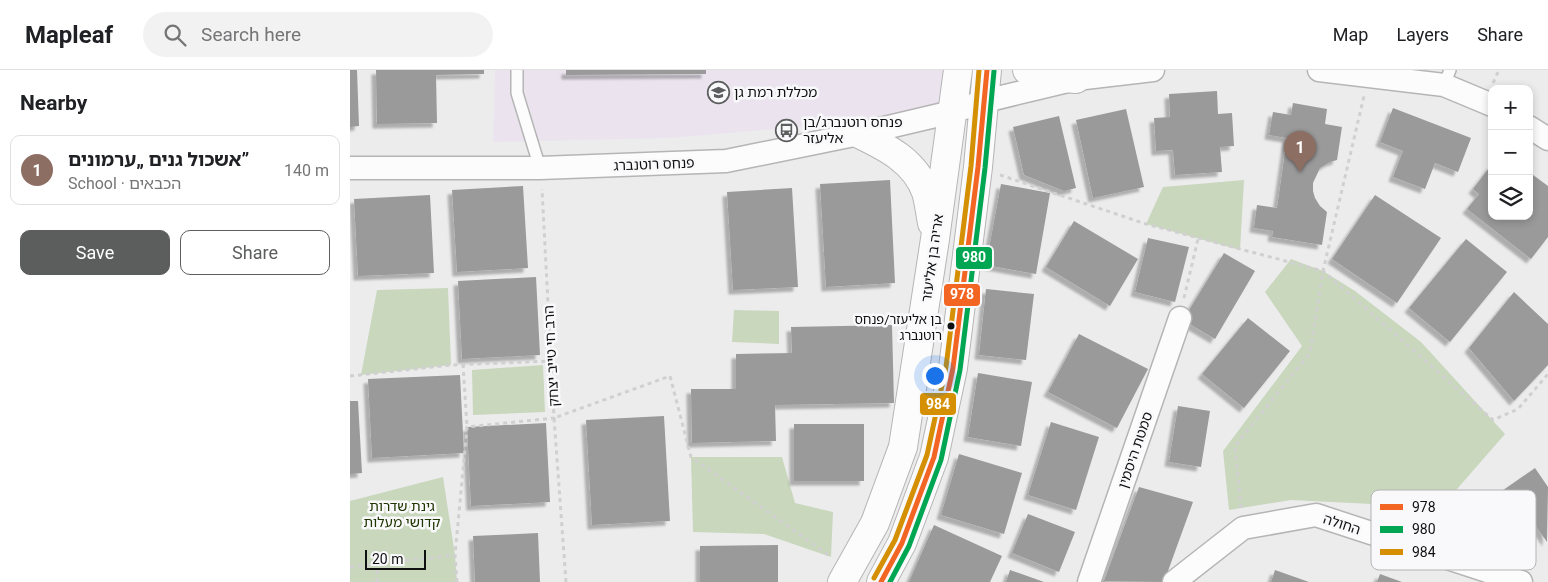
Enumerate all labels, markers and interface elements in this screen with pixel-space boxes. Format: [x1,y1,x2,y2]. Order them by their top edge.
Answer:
search box [143,12,493,57]
text: Mapleaf [25,21,113,49]
icon: search [161,21,189,49]
text: Search here [201,23,301,46]
text: Map [1333,24,1368,45]
text: Layers [1396,24,1449,45]
text: Share [1477,24,1523,45]
school or university icon: מכללת רמת גן [706,80,730,104]
place label: מכללת רמת גן [734,84,817,100]
map controls [1488,85,1533,220]
button: + [1488,85,1533,130]
text: Nearby [20,91,87,115]
place label: פנחס רוטנברג/בן אליעזר [803,114,903,146]
bus stop icon: פנחס רוטנברג/בן אליעזר [775,118,799,142]
button: − [1488,130,1533,175]
pin: 1 [1284,131,1316,172]
text: אשכול גנים „ערמונים” [68,148,249,171]
street label: פנחס רוטנברג [613,155,695,173]
text: 1 [32,161,42,180]
text: 140 m [284,161,329,180]
text: School · הכבאים [68,174,181,193]
button: layers [1488,175,1533,220]
street label: אריה בן אליעזר [918,213,946,303]
button: Save [20,230,170,275]
button: Share [180,230,330,275]
line badge: 980 [955,246,993,270]
text: 980 [962,249,986,265]
line badge: 978 [943,283,981,307]
text: 978 [950,286,974,302]
street label: הרב חי טייב יצחק [540,305,562,407]
place label: בן אליעזר/פנחס רוטנברג [854,312,942,343]
marker: בן אליעזר/פנחס רוטנברג [946,321,956,331]
your location [922,363,948,389]
line badge: 984 [919,392,957,416]
text: 984 [926,396,950,412]
street label: סמטת היסמין [1114,410,1156,490]
legend [1371,490,1536,570]
park label: גינת שדרות קדושי מעלות [363,498,441,530]
text: 978 [1412,499,1436,515]
street label: החולה [1321,510,1363,538]
text: 980 [1412,521,1436,537]
text: 984 [1412,544,1436,560]
scale bar [365,547,426,570]
text: 20 m [372,551,404,567]

